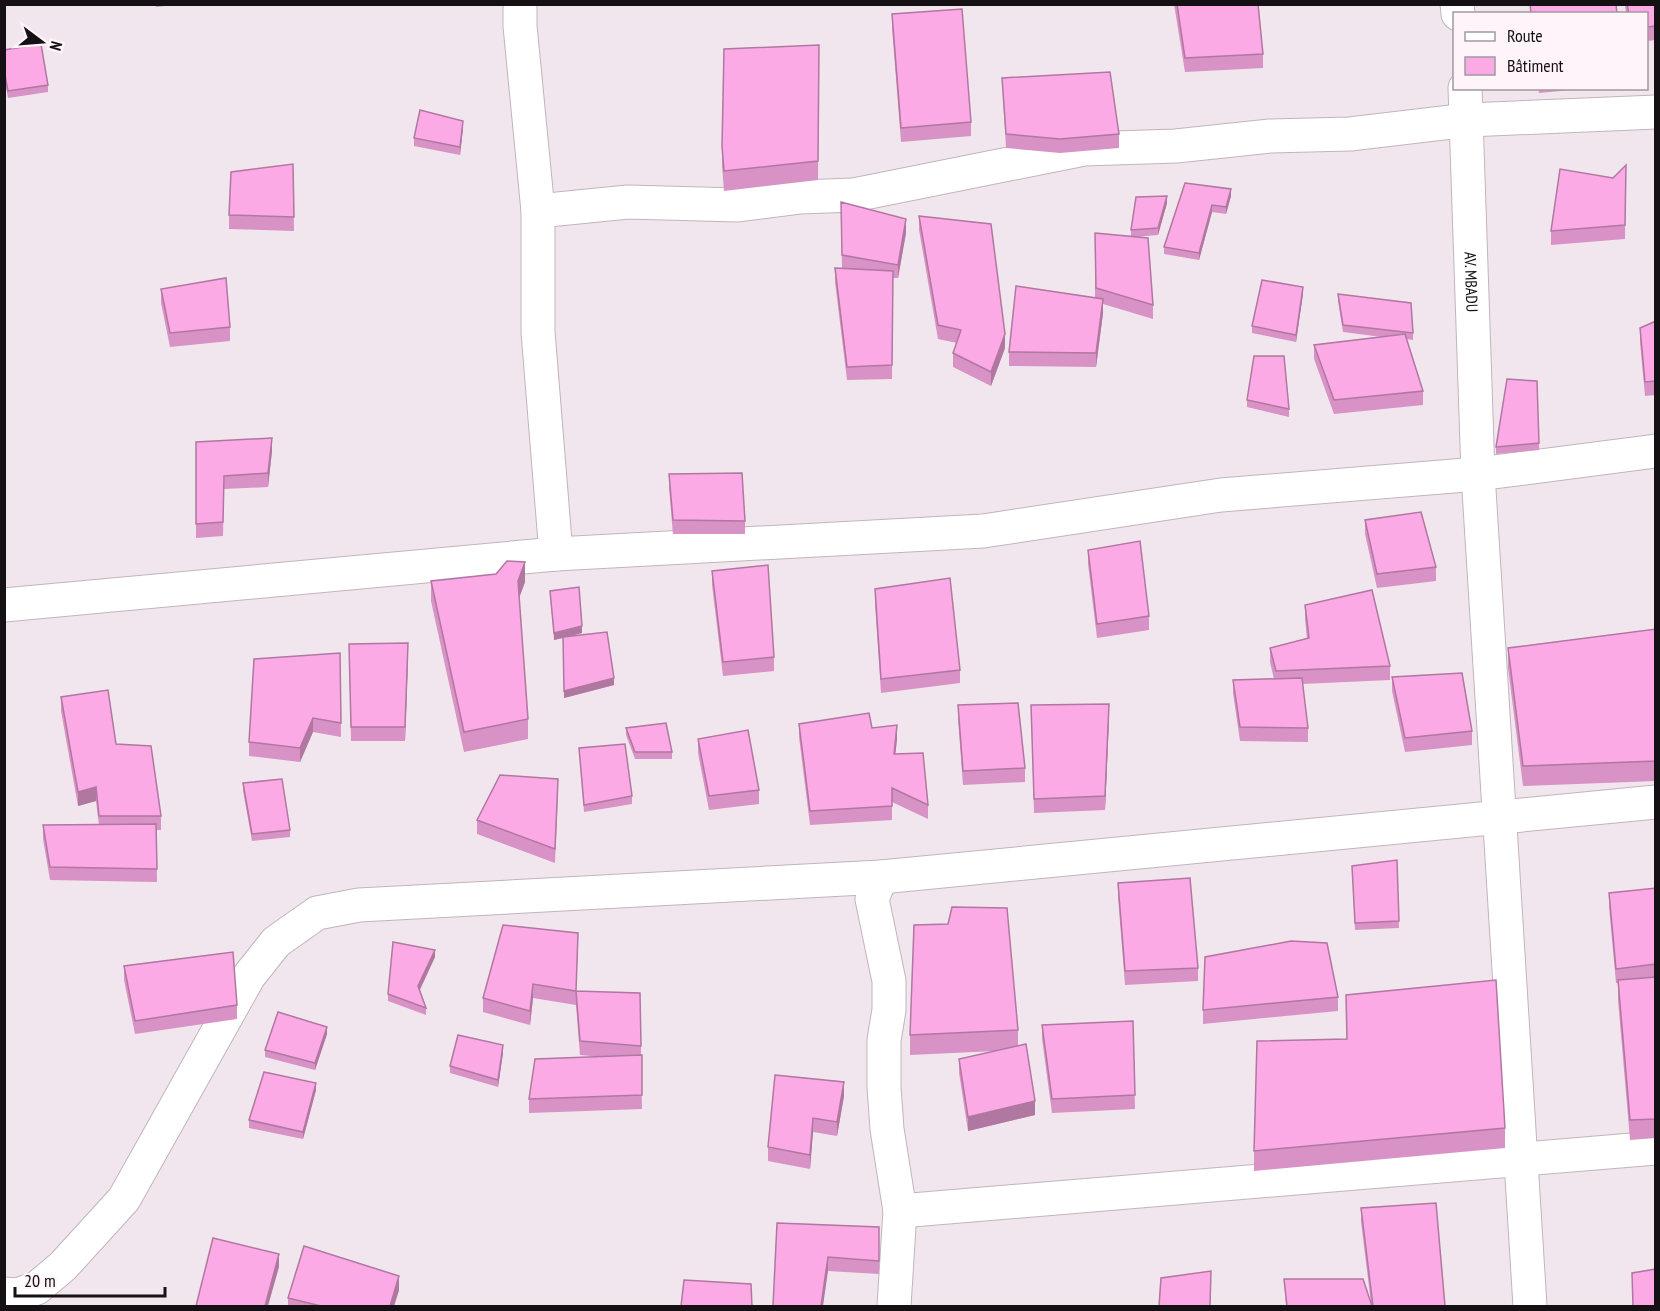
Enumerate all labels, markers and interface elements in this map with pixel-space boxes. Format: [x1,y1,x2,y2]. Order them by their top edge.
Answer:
north arrow [12,12,72,72]
legend [1453,12,1648,90]
text: Route [1507,24,1543,47]
text: N [46,39,67,53]
text: Bâtiment [1507,54,1564,77]
street label: AV. MBADU [1461,251,1483,312]
scale bar [15,1260,165,1298]
text: 20 m [24,1269,56,1292]

